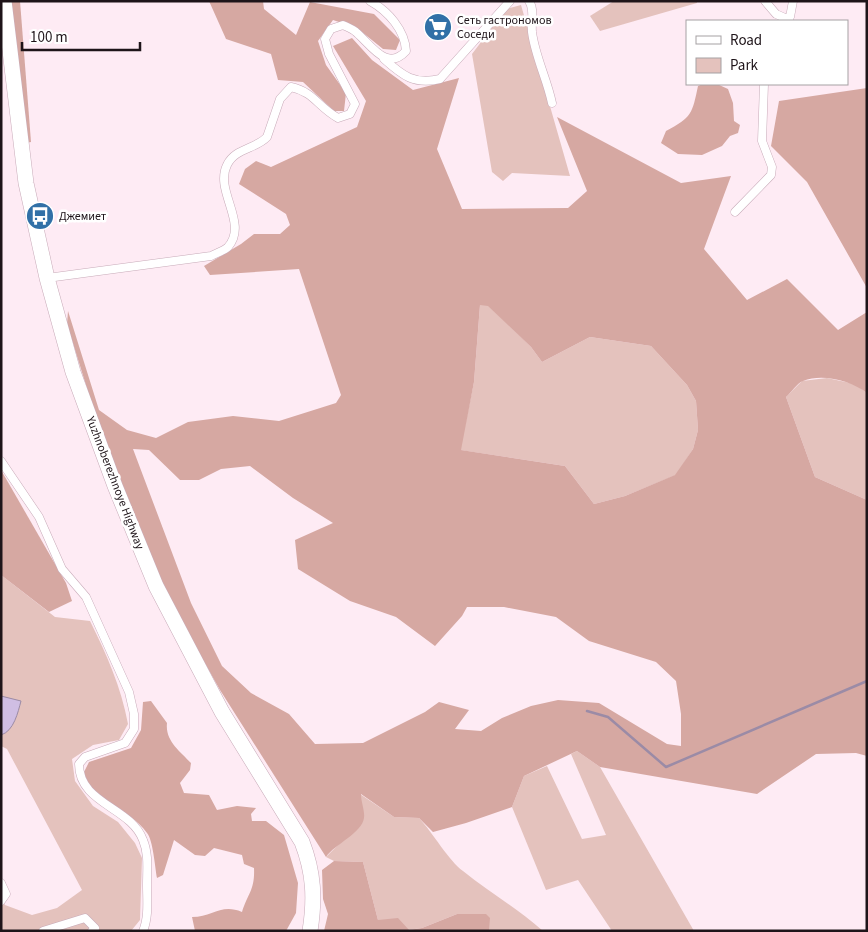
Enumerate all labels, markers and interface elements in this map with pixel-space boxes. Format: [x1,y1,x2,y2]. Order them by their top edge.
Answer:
supermarket icon: Сеть гастрономов Соседи [423,12,453,42]
place label: Сеть гастрономов Соседи [457,12,552,43]
scale bar [22,20,140,52]
legend [686,20,848,85]
text: 100 m [30,27,68,48]
text: Road [730,30,762,51]
text: Park [730,55,759,76]
bus stop icon: Джемиет [25,201,55,231]
place label: Джемиет [59,208,107,225]
street label: Yuzhnoberezhnoye Highway [81,413,148,552]

